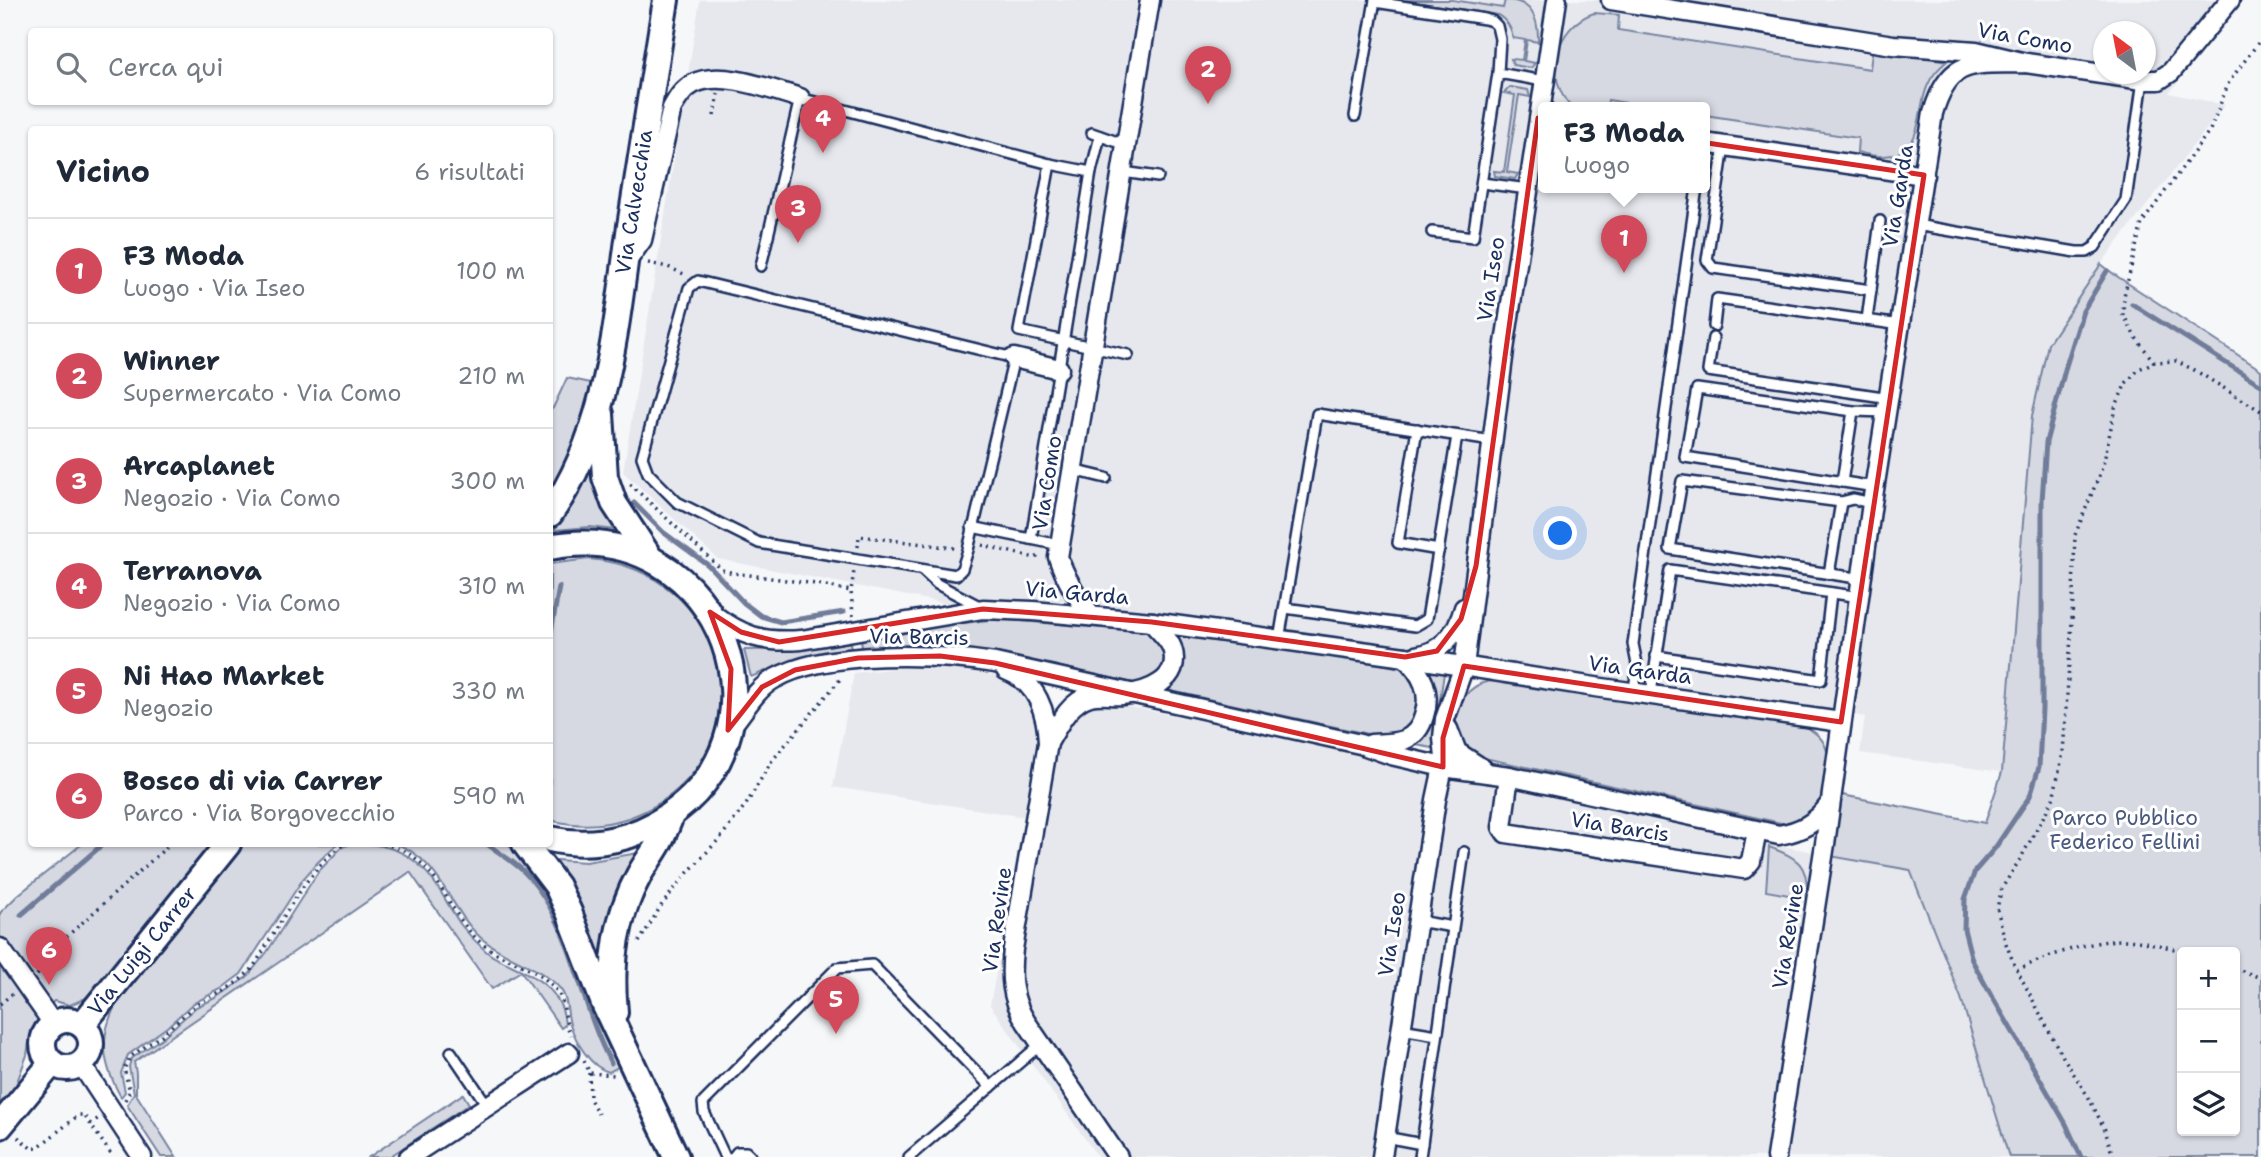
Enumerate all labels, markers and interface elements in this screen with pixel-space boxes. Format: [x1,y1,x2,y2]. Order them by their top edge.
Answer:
street label: Via Como [1975,16,2075,60]
north arrow [2093,21,2156,84]
search box [28,28,553,105]
pin: 2 [1185,46,1231,104]
icon: search [52,48,90,86]
text: Cerca qui [108,49,224,84]
pin: 4 [800,95,846,153]
popup [1538,102,1710,193]
text: F3 Moda [1564,115,1685,150]
street label: Via Calvecchia [609,128,659,276]
street label: Via Garda [1876,142,1920,250]
text: Luogo [1564,150,1630,180]
text: Vicino [56,151,150,192]
text: 6 risultati [414,157,525,187]
pin: 3 [775,185,821,243]
pin: 1 [1601,215,1647,273]
street label: Via Iseo [1470,235,1512,323]
text: F3 Moda [123,238,244,273]
text: 1 [74,256,84,286]
text: 100 m [456,256,525,286]
text: Luogo · Via Iseo [123,273,306,303]
text: Winner [123,343,220,378]
text: 2 [71,361,87,391]
text: 210 m [457,361,525,391]
text: Supermercato · Via Como [123,378,401,408]
street label: Via Como [1026,434,1068,532]
text: Arcaplanet [123,448,275,483]
text: 3 [71,466,87,496]
text: 300 m [450,466,525,496]
text: Negozio · Via Como [123,483,341,513]
your location [1543,516,1577,550]
text: Terranova [123,553,262,588]
text: 4 [71,571,87,601]
text: 310 m [457,571,525,601]
street label: Via Garda [1024,575,1130,611]
text: Negozio · Via Como [123,588,341,618]
street label: Via Barcis [869,622,969,652]
street label: Via Garda [1587,649,1693,691]
text: Ni Hao Market [123,658,324,693]
text: 5 [72,676,86,706]
text: 330 m [451,676,525,706]
text: Negozio [123,693,214,723]
text: Bosco di via Carrer [123,763,383,798]
text: 6 [71,781,87,811]
text: 590 m [452,781,525,811]
text: Parco · Via Borgovecchio [123,798,396,828]
park label: Parco Pubblico Federico Fellini [2049,804,2201,856]
street label: Via Barcis [1569,805,1671,849]
street label: Via Revine [976,865,1018,975]
street label: Via Luigi Carrer [81,880,203,1022]
street label: Via Revine [1766,881,1810,991]
street label: Via Iseo [1371,890,1413,978]
pin: 6 [26,927,72,985]
map controls [2177,947,2240,1136]
button: + [2177,947,2240,1010]
pin: 5 [813,976,859,1034]
button: − [2177,1010,2240,1073]
button: layers [2177,1073,2240,1136]

